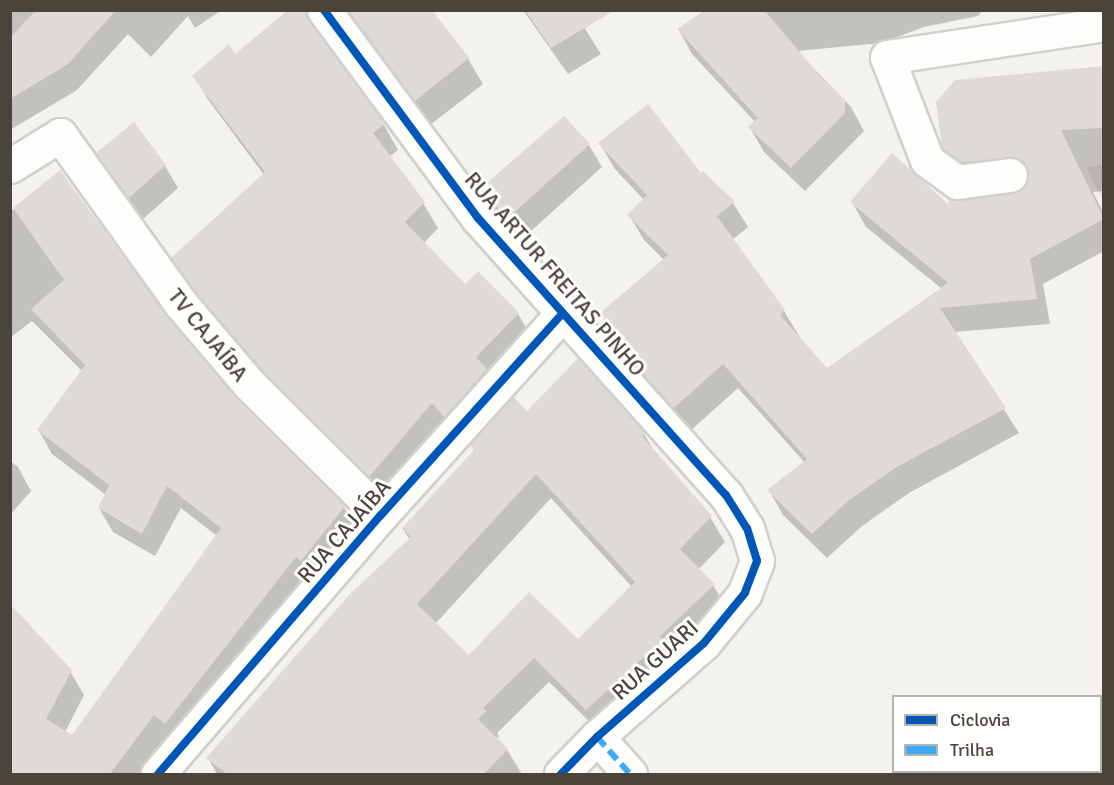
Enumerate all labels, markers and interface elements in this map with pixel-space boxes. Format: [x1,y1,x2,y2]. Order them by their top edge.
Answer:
street label: RUA ARTUR FREITAS PINHO [459,166,651,382]
street label: TV CAJAÍBA [163,283,253,387]
street label: RUA CAJAÍBA [292,474,396,588]
street label: RUA GUARI [606,614,704,706]
legend [892,695,1102,773]
text: Ciclovia [950,709,1010,731]
text: Trilha [950,739,994,761]

